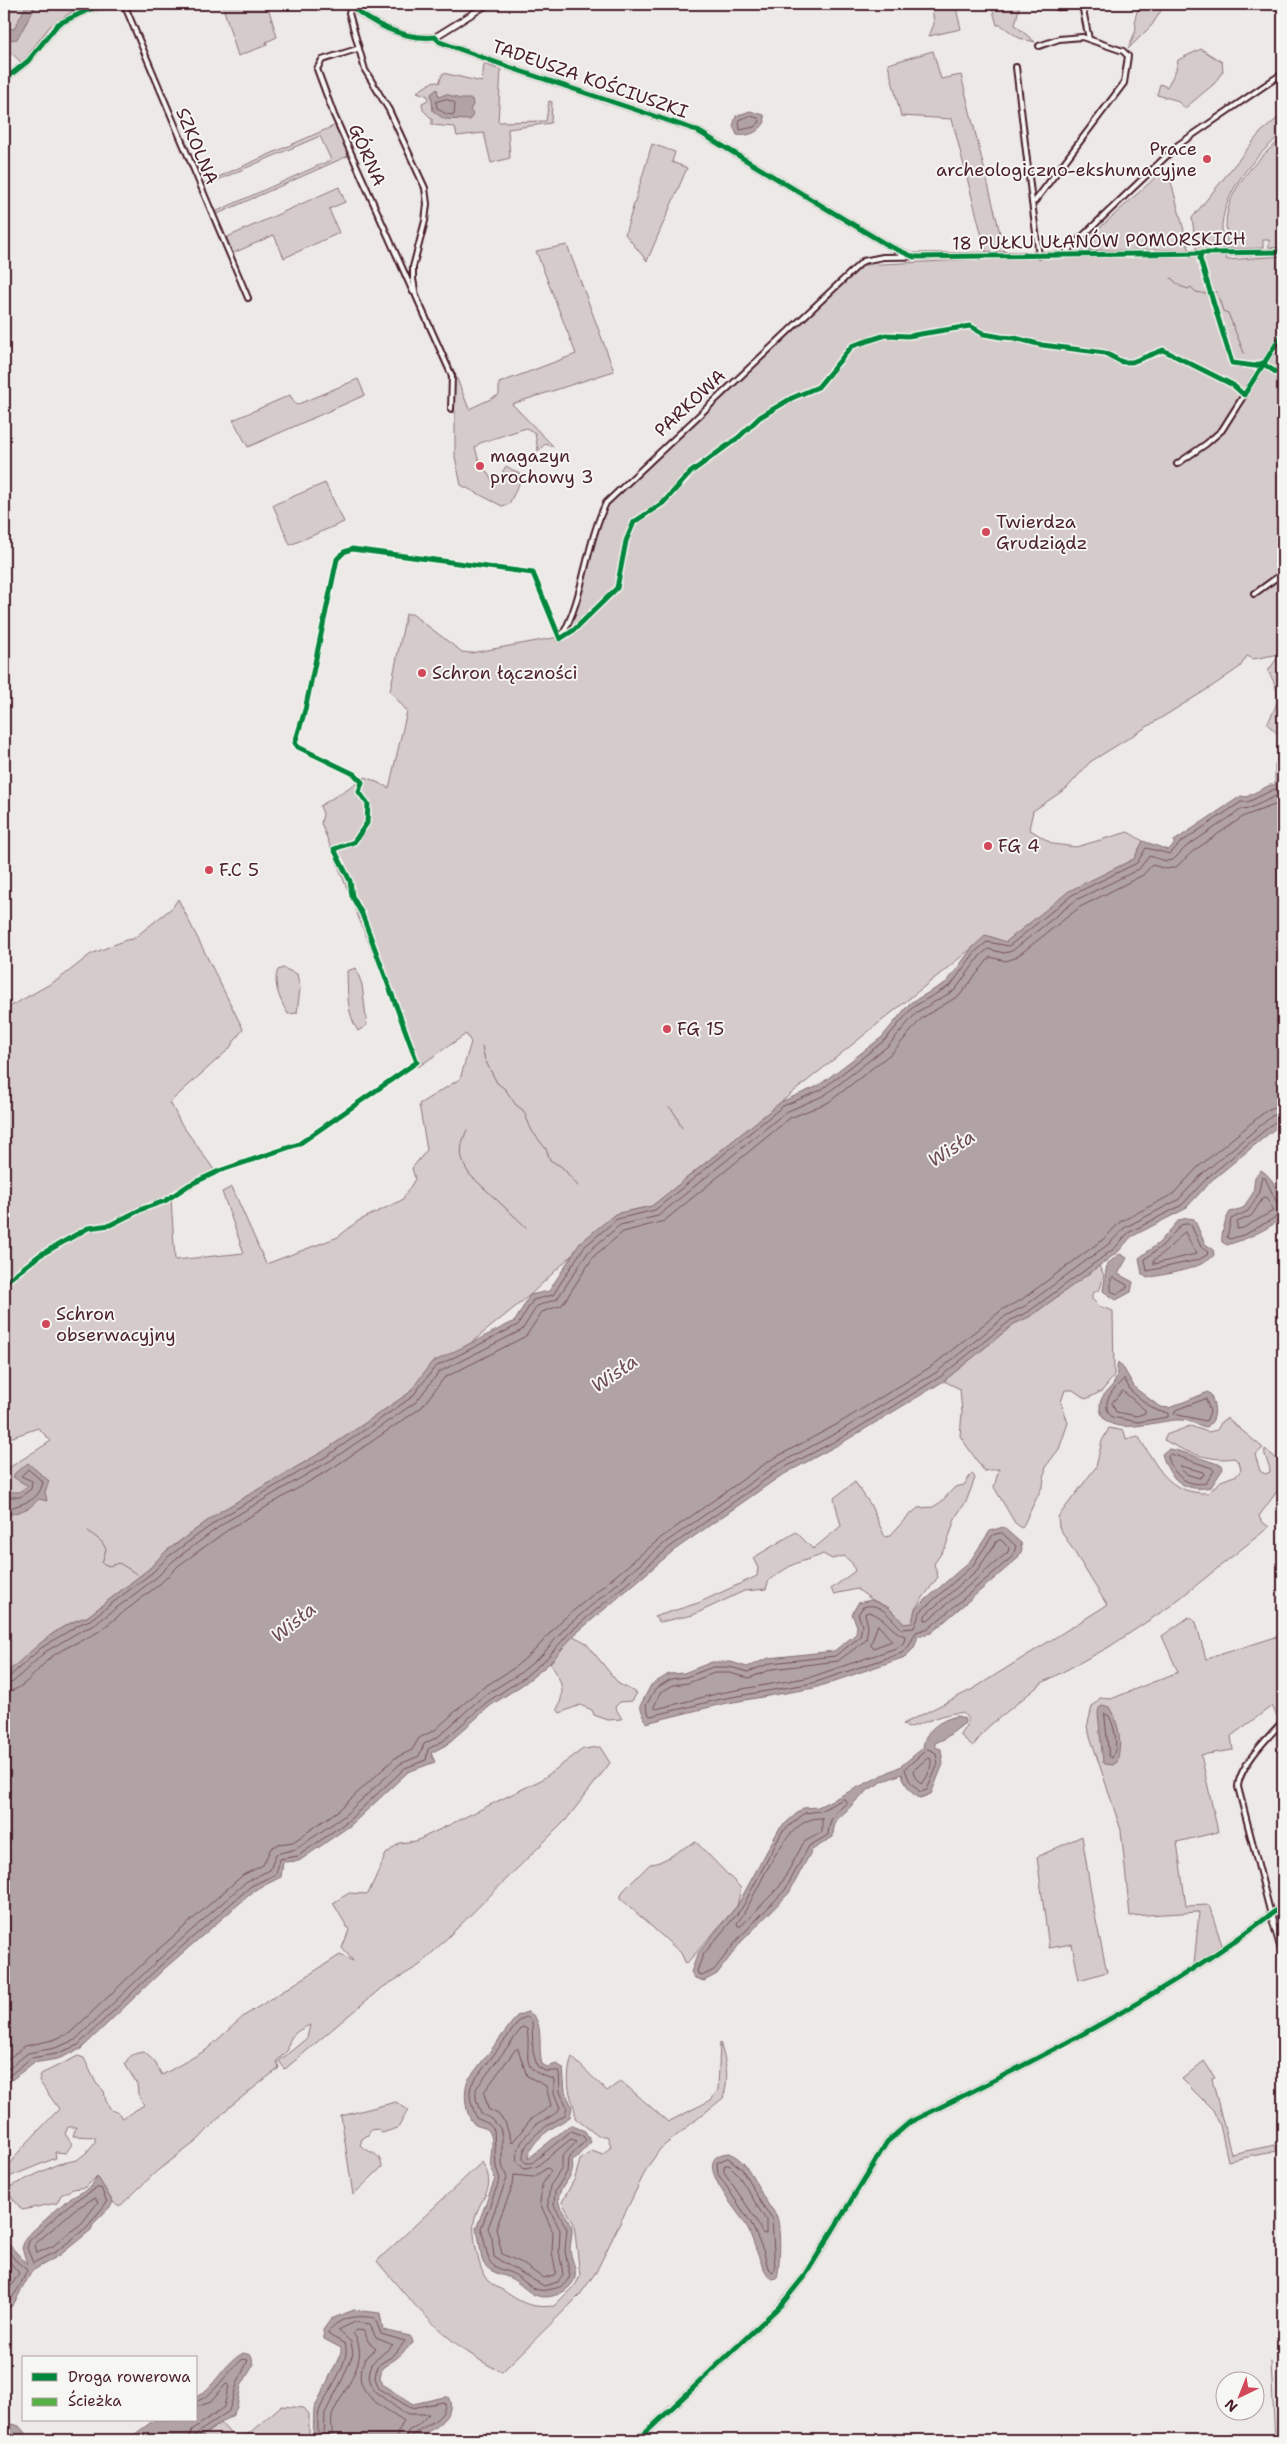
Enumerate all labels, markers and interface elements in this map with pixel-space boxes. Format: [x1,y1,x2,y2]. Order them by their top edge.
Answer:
street label: TADEUSZA KOŚCIUSZKI [489,34,691,124]
street label: SZKOLNA [170,104,224,188]
street label: GÓRNA [343,120,391,190]
place label: Prace archeologiczno-ekshumacyjne [936,137,1197,182]
marker: Prace archeologiczno-ekshumacyjne [1201,153,1213,165]
street label: 18 PUŁKU UŁANÓW POMORSKICH [952,226,1246,256]
street label: PARKOWA [649,364,731,442]
place label: magazyn prochowy 3 [490,444,594,489]
marker: magazyn prochowy 3 [474,460,486,472]
place label: Twierdza Grudziądz [996,510,1087,555]
marker: Twierdza Grudziądz [980,526,992,538]
place label: Schron łączności [432,661,578,685]
marker: Schron łączności [416,667,428,679]
place label: FG 4 [998,834,1040,858]
marker: FG 4 [982,840,994,852]
place label: F.C 5 [219,858,259,882]
marker: F.C 5 [203,864,215,876]
place label: FG 15 [677,1017,724,1041]
marker: FG 15 [661,1023,673,1035]
water label: Wisła [923,1124,980,1173]
place label: Schron obserwacyjny [56,1302,176,1347]
marker: Schron obserwacyjny [40,1318,52,1330]
water label: Wisła [586,1349,643,1398]
water label: Wisła [266,1597,321,1648]
legend [22,2356,198,2422]
text: Droga rowerowa [68,2367,191,2387]
north arrow [1214,2372,1264,2422]
text: Ścieżka [68,2390,122,2411]
text: N [1221,2395,1241,2416]

